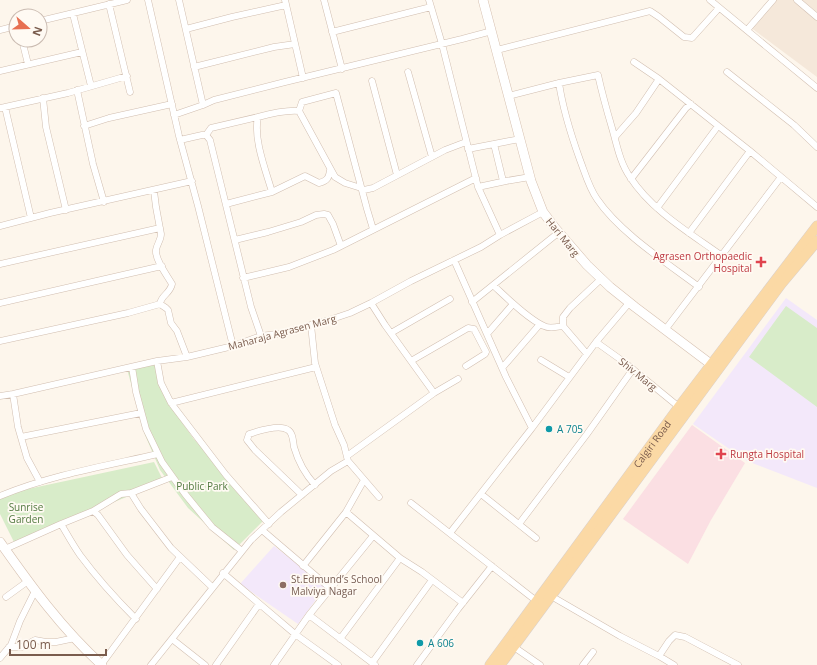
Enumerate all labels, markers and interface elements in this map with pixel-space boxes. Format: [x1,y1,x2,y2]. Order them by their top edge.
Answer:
north arrow [8,8,48,48]
text: N [29,25,46,38]
street label: Hari Marg [543,215,583,260]
place label: Agrasen Orthopaedic Hospital [653,249,752,275]
marker: Agrasen Orthopaedic Hospital [755,256,767,268]
street label: Maharaja Agrasen Marg [227,311,338,353]
street label: Shiv Marg [616,354,661,394]
street label: Calgiri Road [630,417,674,470]
place label: A 705 [557,422,583,436]
marker: A 705 [544,424,554,434]
place label: Rungta Hospital [730,447,804,461]
marker: Rungta Hospital [715,448,727,460]
park label: Public Park [176,479,229,493]
park label: Sunrise Garden [9,500,44,526]
place label: St.Edmund’s School Malviya Nagar [291,572,382,598]
marker: St.Edmund’s School Malviya Nagar [278,580,288,590]
scale bar [10,631,106,657]
text: 100 m [16,636,51,653]
place label: A 606 [428,636,454,650]
marker: A 606 [415,638,425,648]

